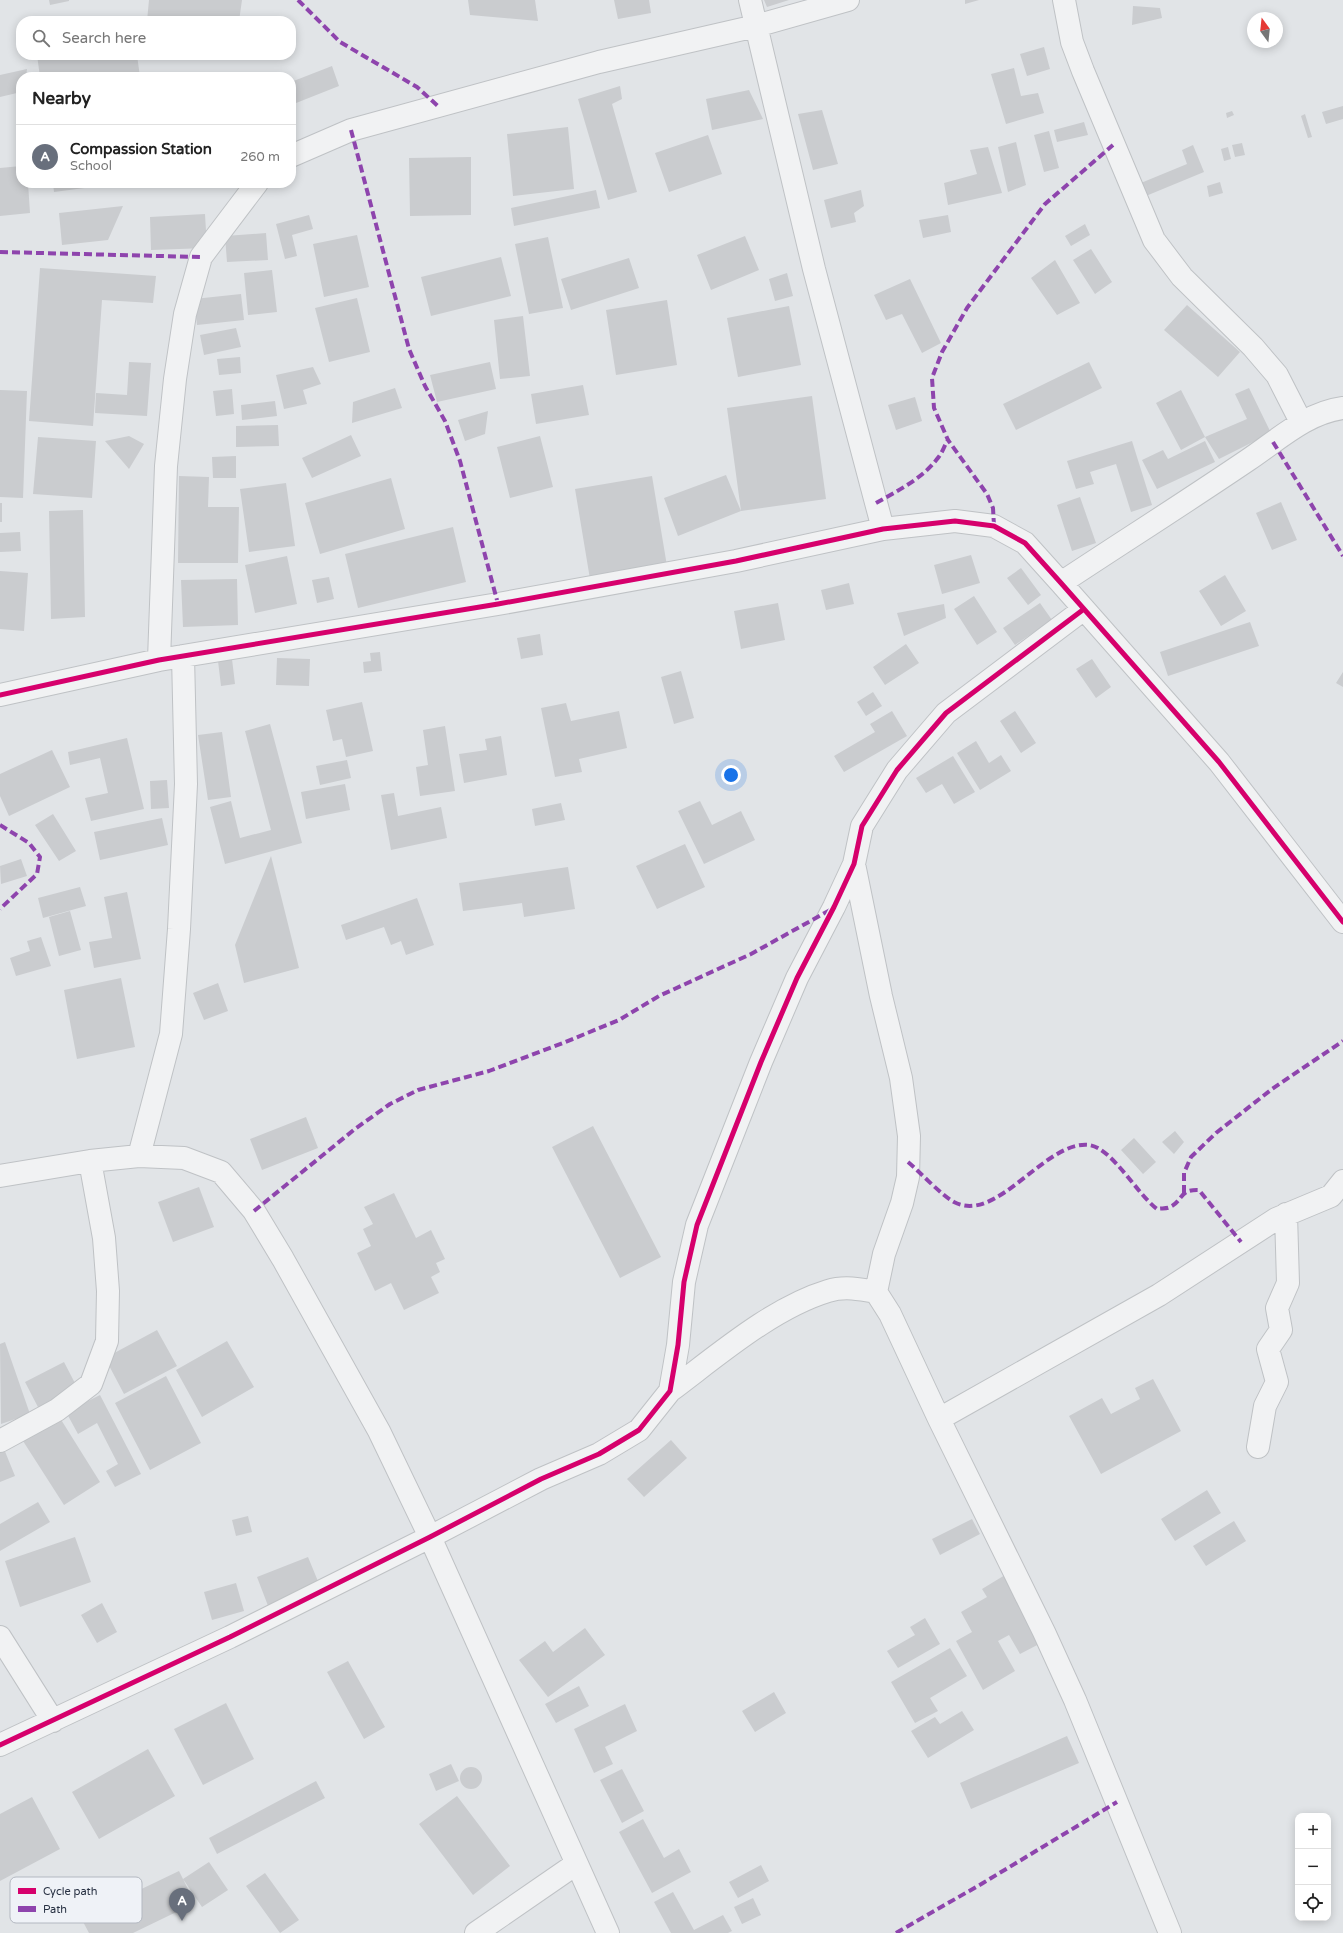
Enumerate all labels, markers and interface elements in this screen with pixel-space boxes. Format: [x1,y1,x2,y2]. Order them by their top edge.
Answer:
north arrow [1247,12,1283,48]
search box [16,16,296,60]
icon: search [30,27,52,49]
text: Search here [62,29,146,47]
text: Nearby [32,88,91,109]
text: Compassion Station [70,140,212,158]
text: A [40,149,50,165]
text: 260 m [240,149,280,165]
text: School [70,158,112,174]
your location [721,765,741,785]
map controls [1295,1813,1331,1921]
button: + [1295,1813,1331,1849]
button: − [1295,1849,1331,1885]
legend [10,1877,142,1923]
text: Cycle path [43,1885,98,1898]
button: locate [1295,1885,1331,1921]
pin: A [169,1888,195,1921]
text: Path [43,1903,67,1916]

